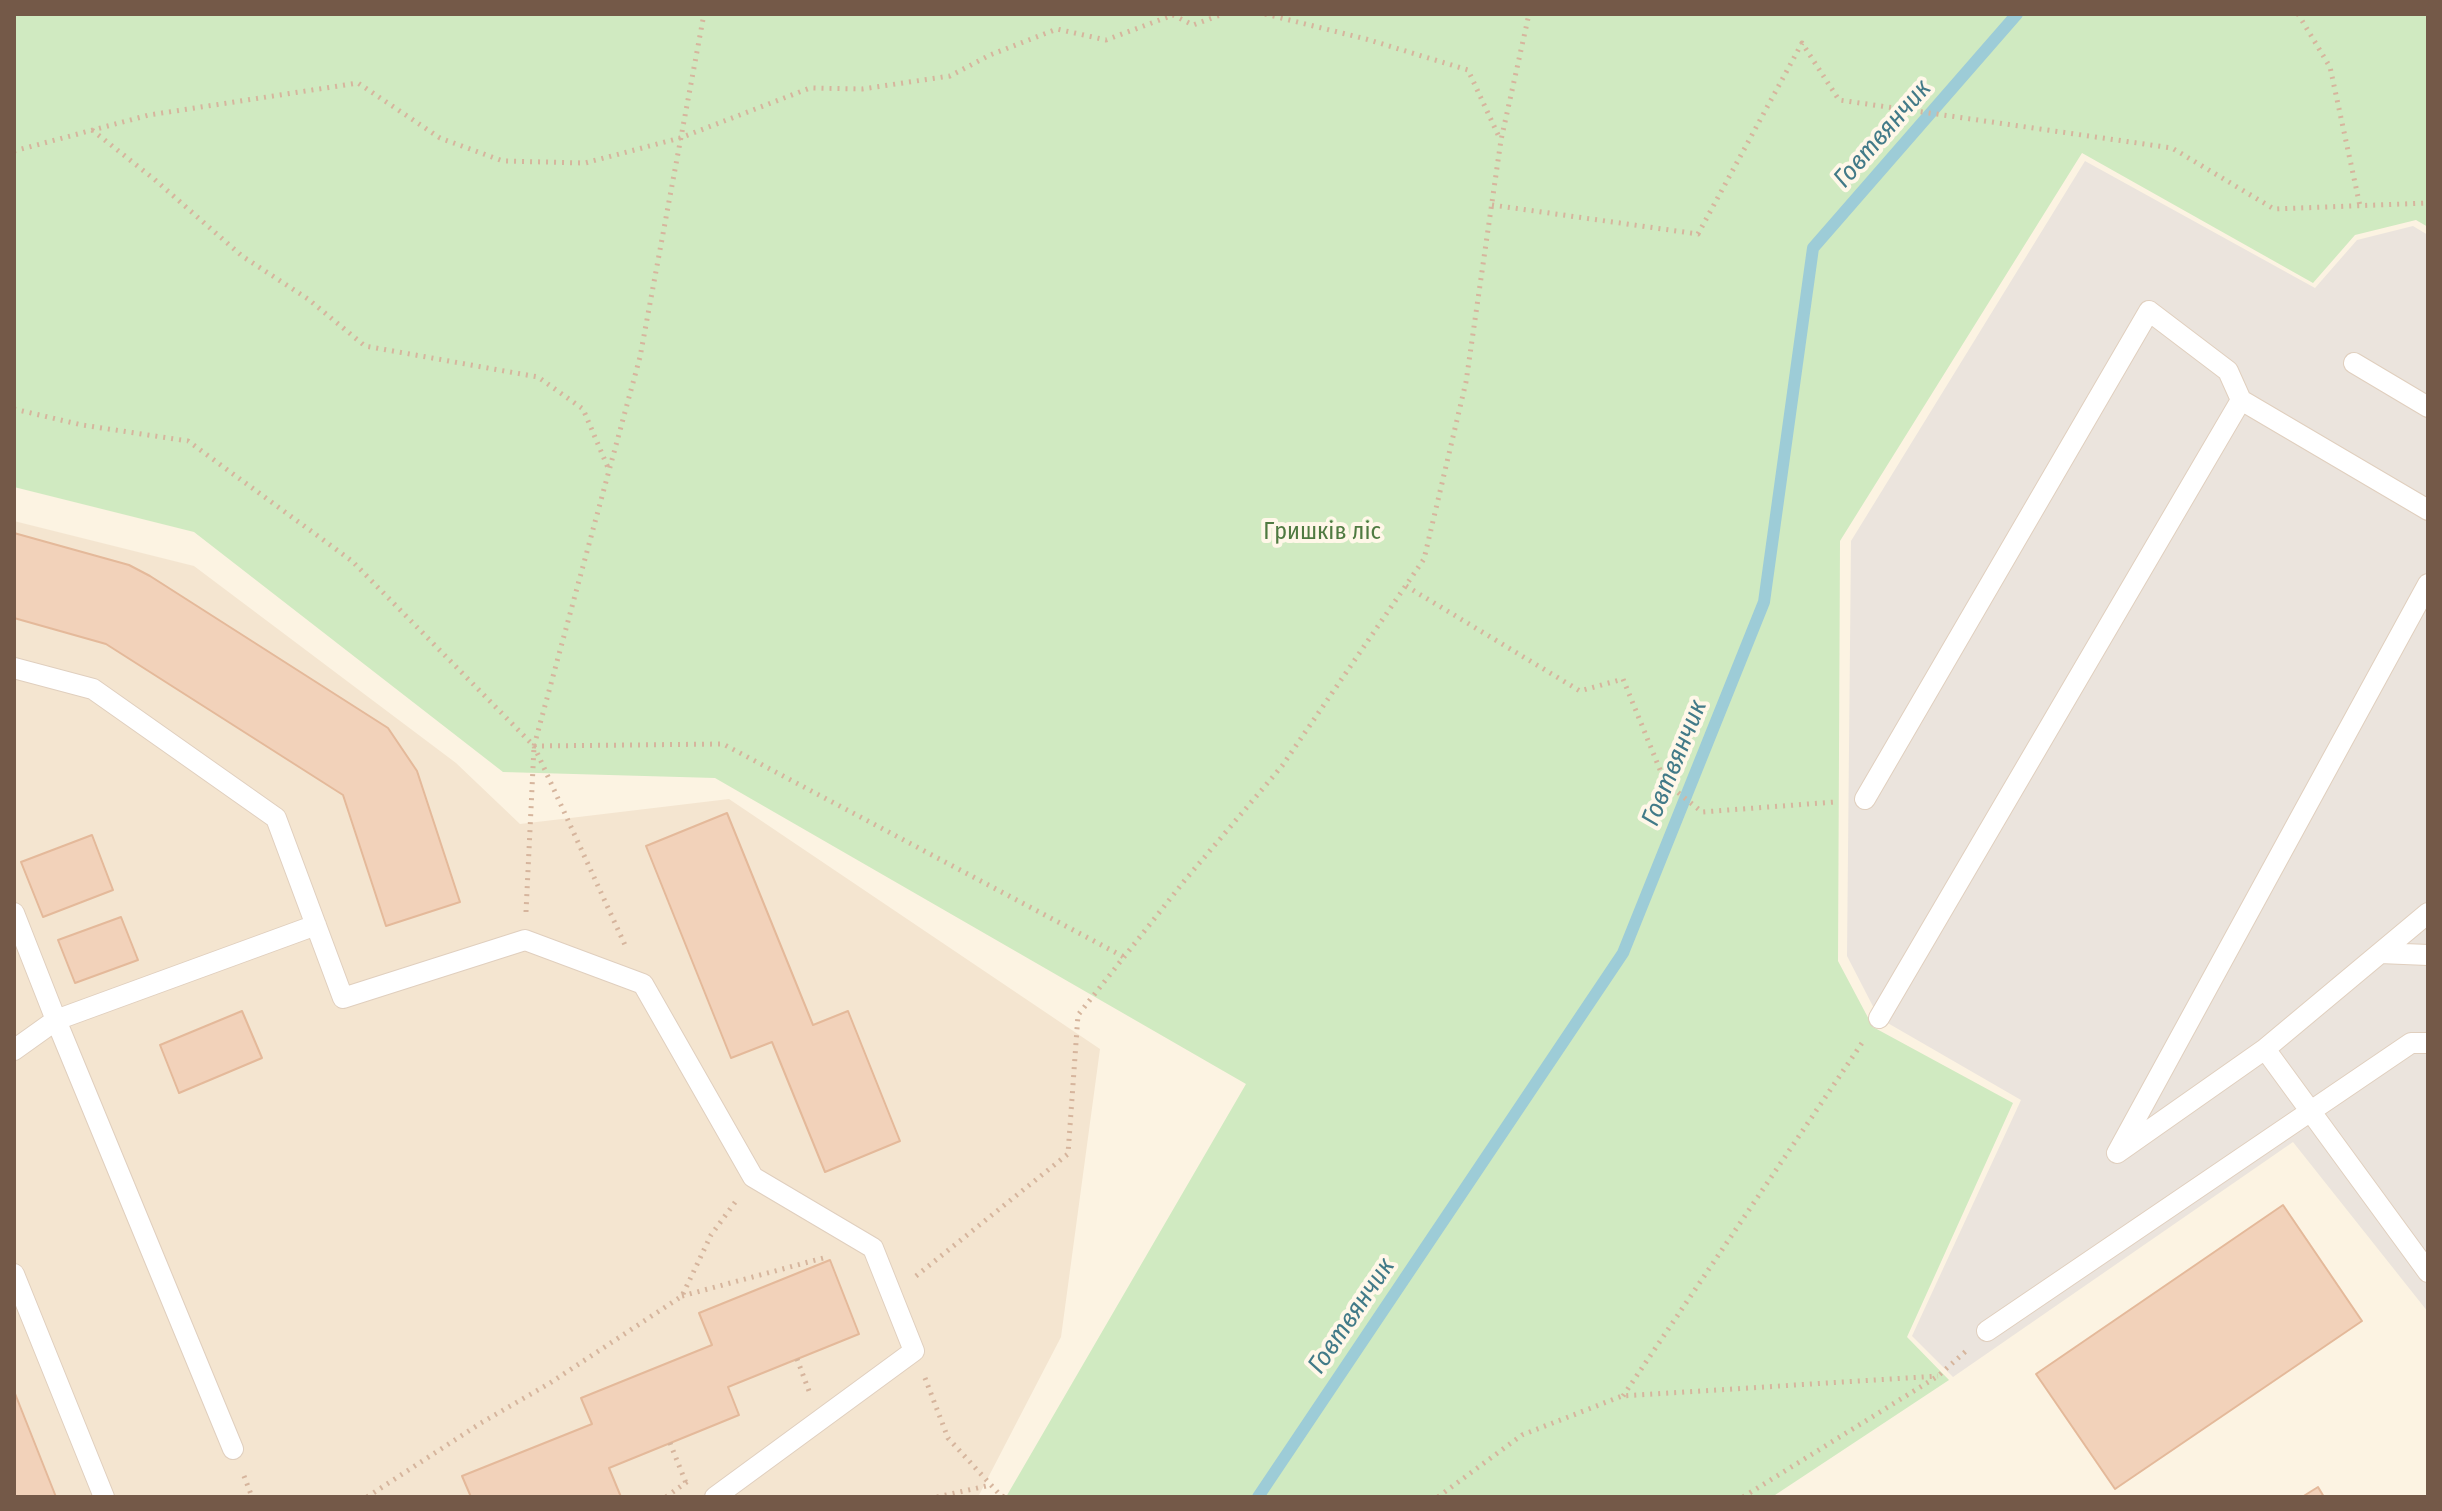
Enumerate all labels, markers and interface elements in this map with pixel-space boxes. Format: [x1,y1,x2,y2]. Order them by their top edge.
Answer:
water label: Говтвянчик [1827,73,1939,195]
park label: Гришків ліс [1263,518,1381,546]
water label: Говтвянчик [1636,695,1714,831]
water label: Говтвянчик [1302,1252,1402,1380]

